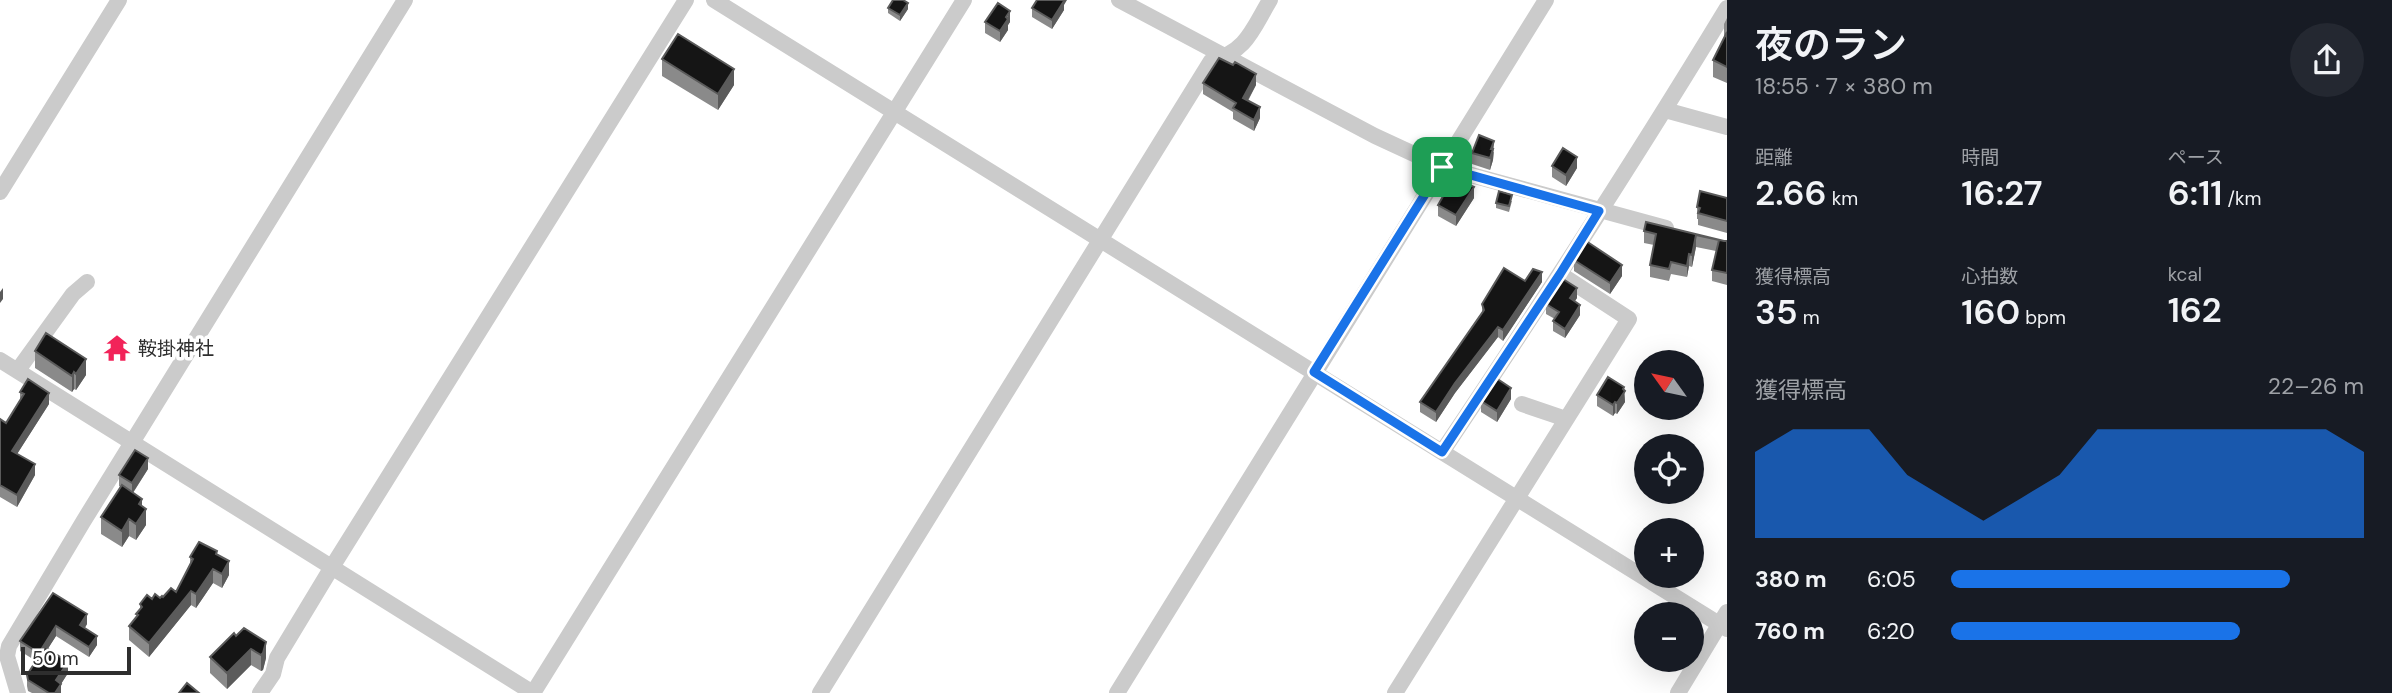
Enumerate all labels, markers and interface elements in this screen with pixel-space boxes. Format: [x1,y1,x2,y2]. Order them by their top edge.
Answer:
text: 夜のラン [1755,20,1907,70]
button: share [2290,23,2364,97]
text: 18:55 · 7 × 380 m [1755,71,1933,101]
pin [1412,137,1472,197]
text: 距離 [1755,145,1793,170]
text: 時間 [1961,145,1999,170]
text: ペース [2168,145,2224,170]
icon: arrive [1423,148,1461,186]
text: 2.66 [1755,170,1827,216]
text: 16:27 [1961,170,2043,216]
text: 6:11 [2168,170,2223,216]
text: km [1827,186,1858,211]
text: /km [2223,186,2262,211]
text: kcal [2168,262,2202,287]
text: 獲得標高 [1755,264,1831,289]
text: 心拍数 [1961,264,2018,289]
text: 162 [2168,287,2222,333]
text: 35 [1755,289,1798,335]
text: 160 [1961,289,2020,335]
text: m [1798,305,1820,330]
text: bpm [2020,305,2066,330]
temple icon: 鞍掛神社 [102,333,132,363]
place label: 鞍掛神社 [138,336,214,361]
north arrow [1634,350,1704,420]
map controls [1634,350,1704,672]
text: 22–26 m [2268,371,2364,401]
text: 獲得標高 [1755,375,1847,405]
button: locate [1634,434,1704,504]
button: + [1634,518,1704,588]
text: 380 m [1755,564,1827,594]
text: 6:05 [1867,564,1916,594]
button: − [1634,602,1704,672]
text: 760 m [1755,616,1825,646]
text: 6:20 [1867,616,1915,646]
scale bar [21,644,131,676]
text: 50 m [32,646,79,671]

